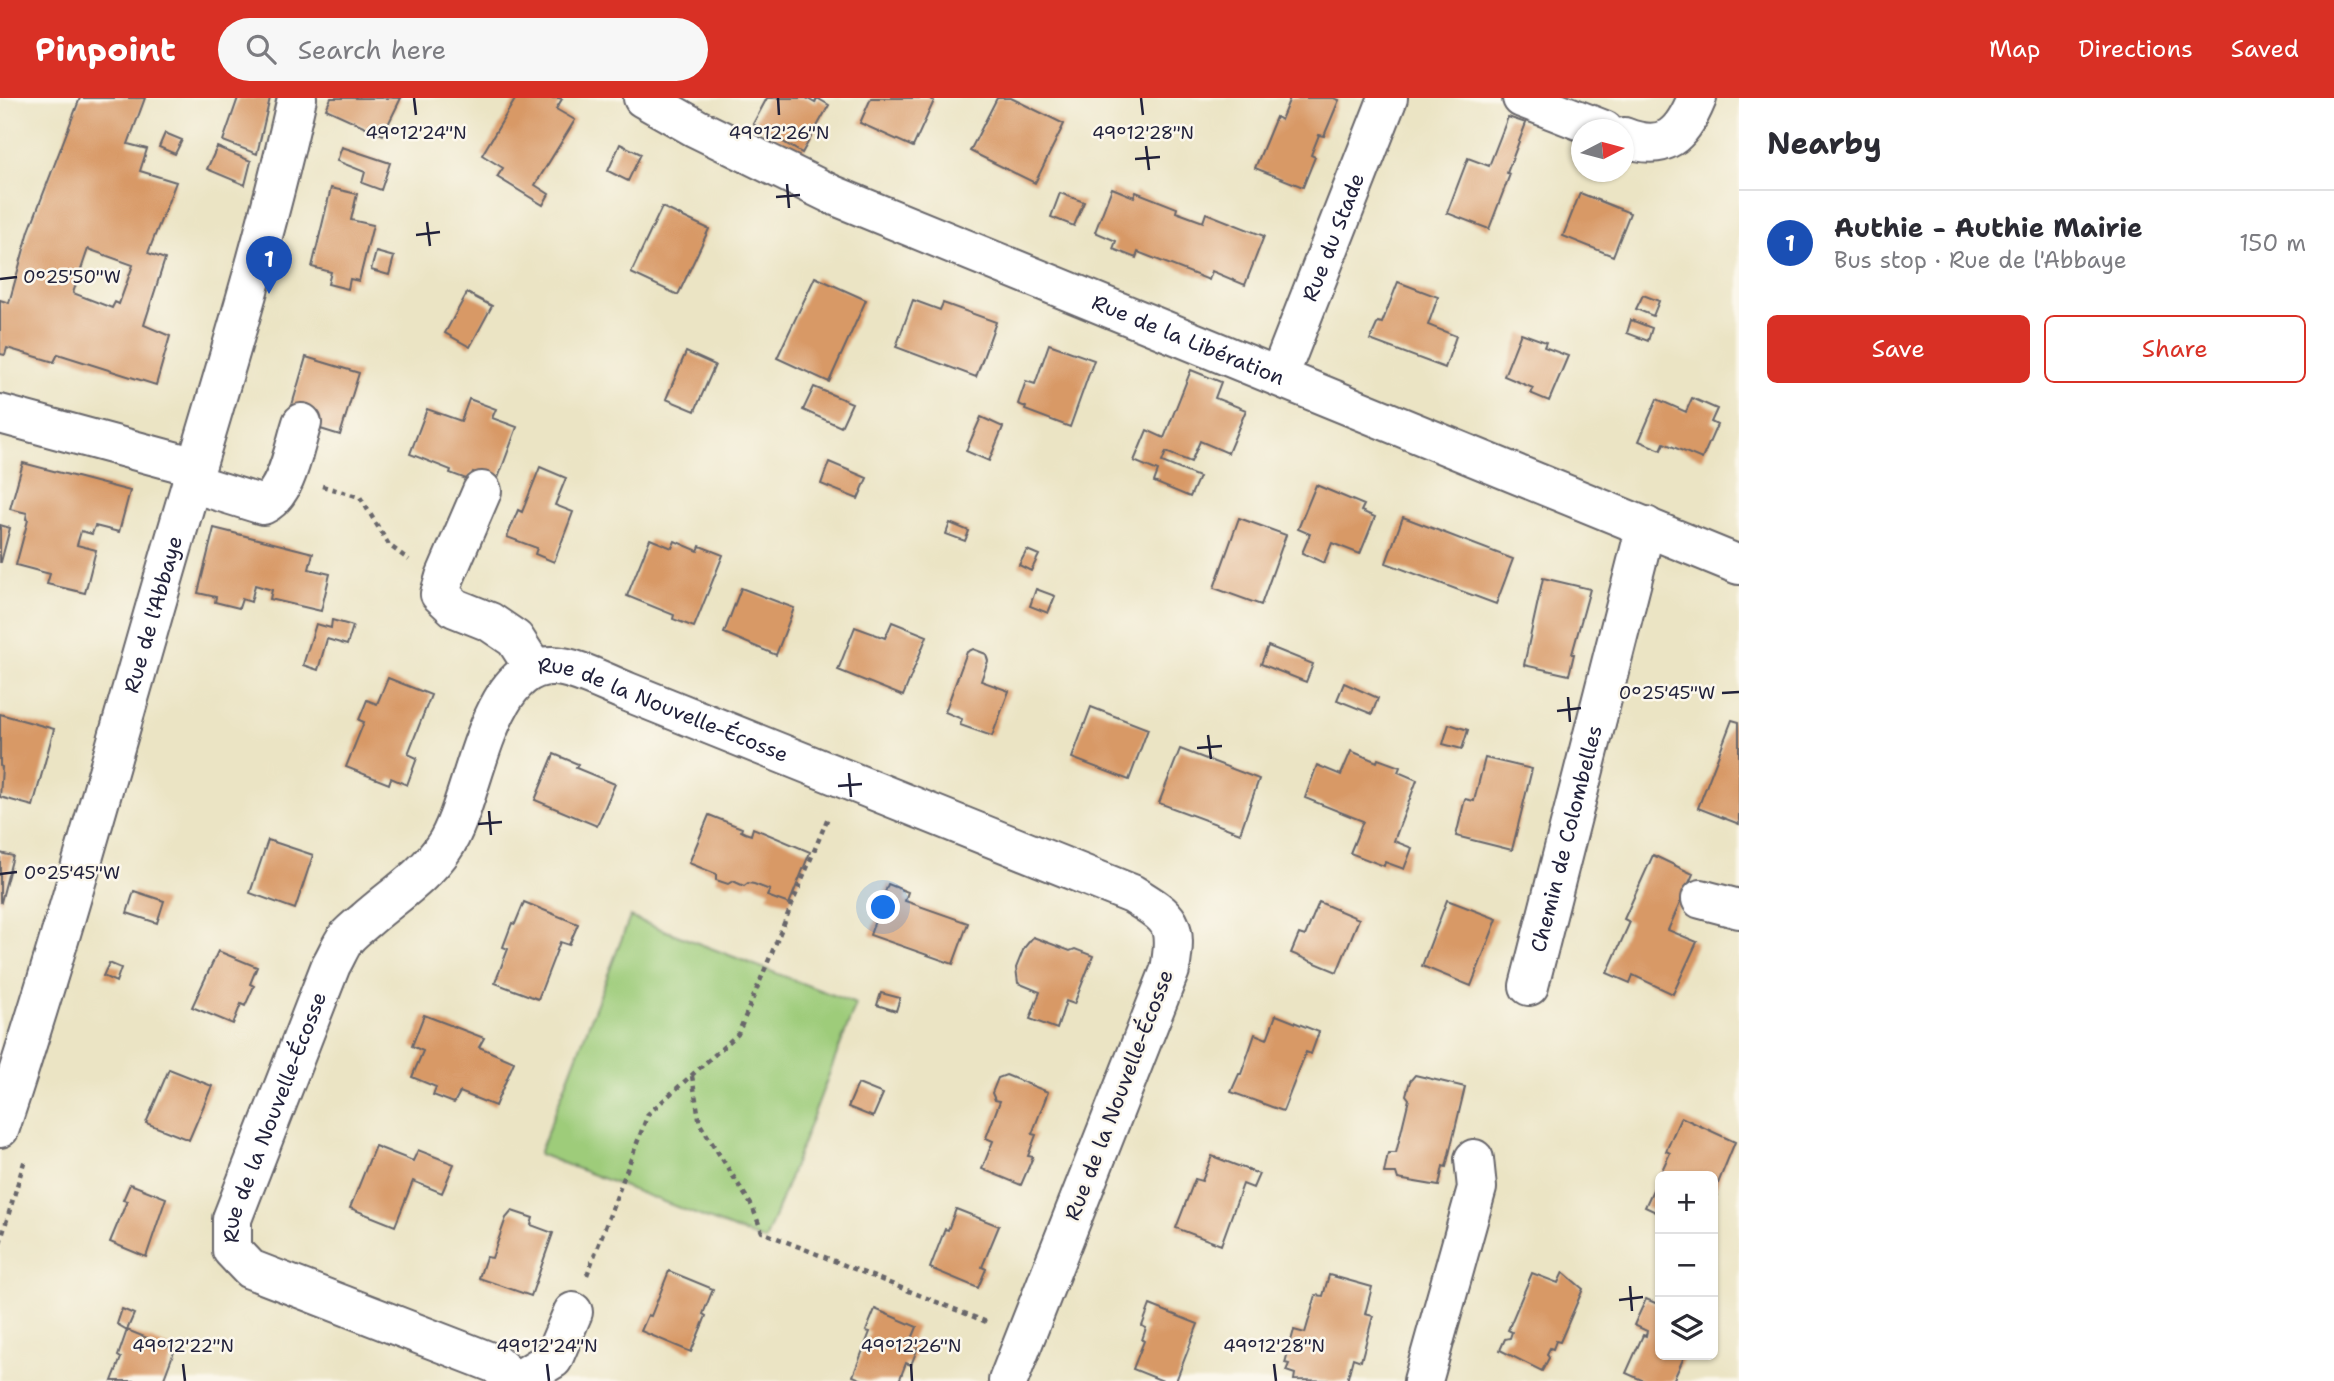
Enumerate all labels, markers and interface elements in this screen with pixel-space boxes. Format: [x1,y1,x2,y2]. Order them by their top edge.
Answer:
search box [218,18,708,81]
text: Pinpoint [35,27,176,72]
icon: search [242,30,280,68]
text: Search here [298,32,446,67]
text: Map [1989,33,2040,65]
text: Directions [2078,33,2193,65]
text: Saved [2231,33,2299,65]
north arrow [1571,119,1634,182]
text: 49°12'24"N [365,121,467,145]
text: 49°12'26"N [728,121,830,145]
text: 49°12'28"N [1092,121,1194,145]
text: Nearby [1767,123,1882,164]
street label: Rue du Stade [1296,169,1371,305]
text: Authie - Authie Mairie [1834,210,2143,245]
text: 1 [1785,228,1795,258]
text: 150 m [2239,228,2306,258]
pin: 1 [246,236,292,294]
text: Bus stop · Rue de l'Abbaye [1834,245,2127,275]
text: 0°25'50"W [23,265,121,289]
street label: Rue de la Libération [1088,288,1289,392]
button: Save [1767,315,2030,383]
button: Share [2044,315,2306,383]
street label: Rue de l'Abbaye [117,532,189,696]
street label: Rue de la Nouvelle-Écosse [536,652,792,769]
text: 0°25'45"W [1619,681,1715,705]
street label: Chemin de Colombelles [1524,722,1609,955]
text: 0°25'45"W [24,861,120,885]
your location [866,890,900,924]
street label: Rue de la Nouvelle-Écosse [1057,965,1180,1224]
street label: Rue de la Nouvelle-Écosse [218,988,333,1243]
map controls [1655,1171,1718,1360]
button: + [1655,1171,1718,1234]
button: − [1655,1234,1718,1297]
button: layers [1655,1297,1718,1360]
text: 49°12'22"N [132,1334,234,1358]
text: 49°12'24"N [496,1334,598,1358]
text: 49°12'26"N [860,1334,962,1358]
text: 49°12'28"N [1223,1334,1325,1358]

